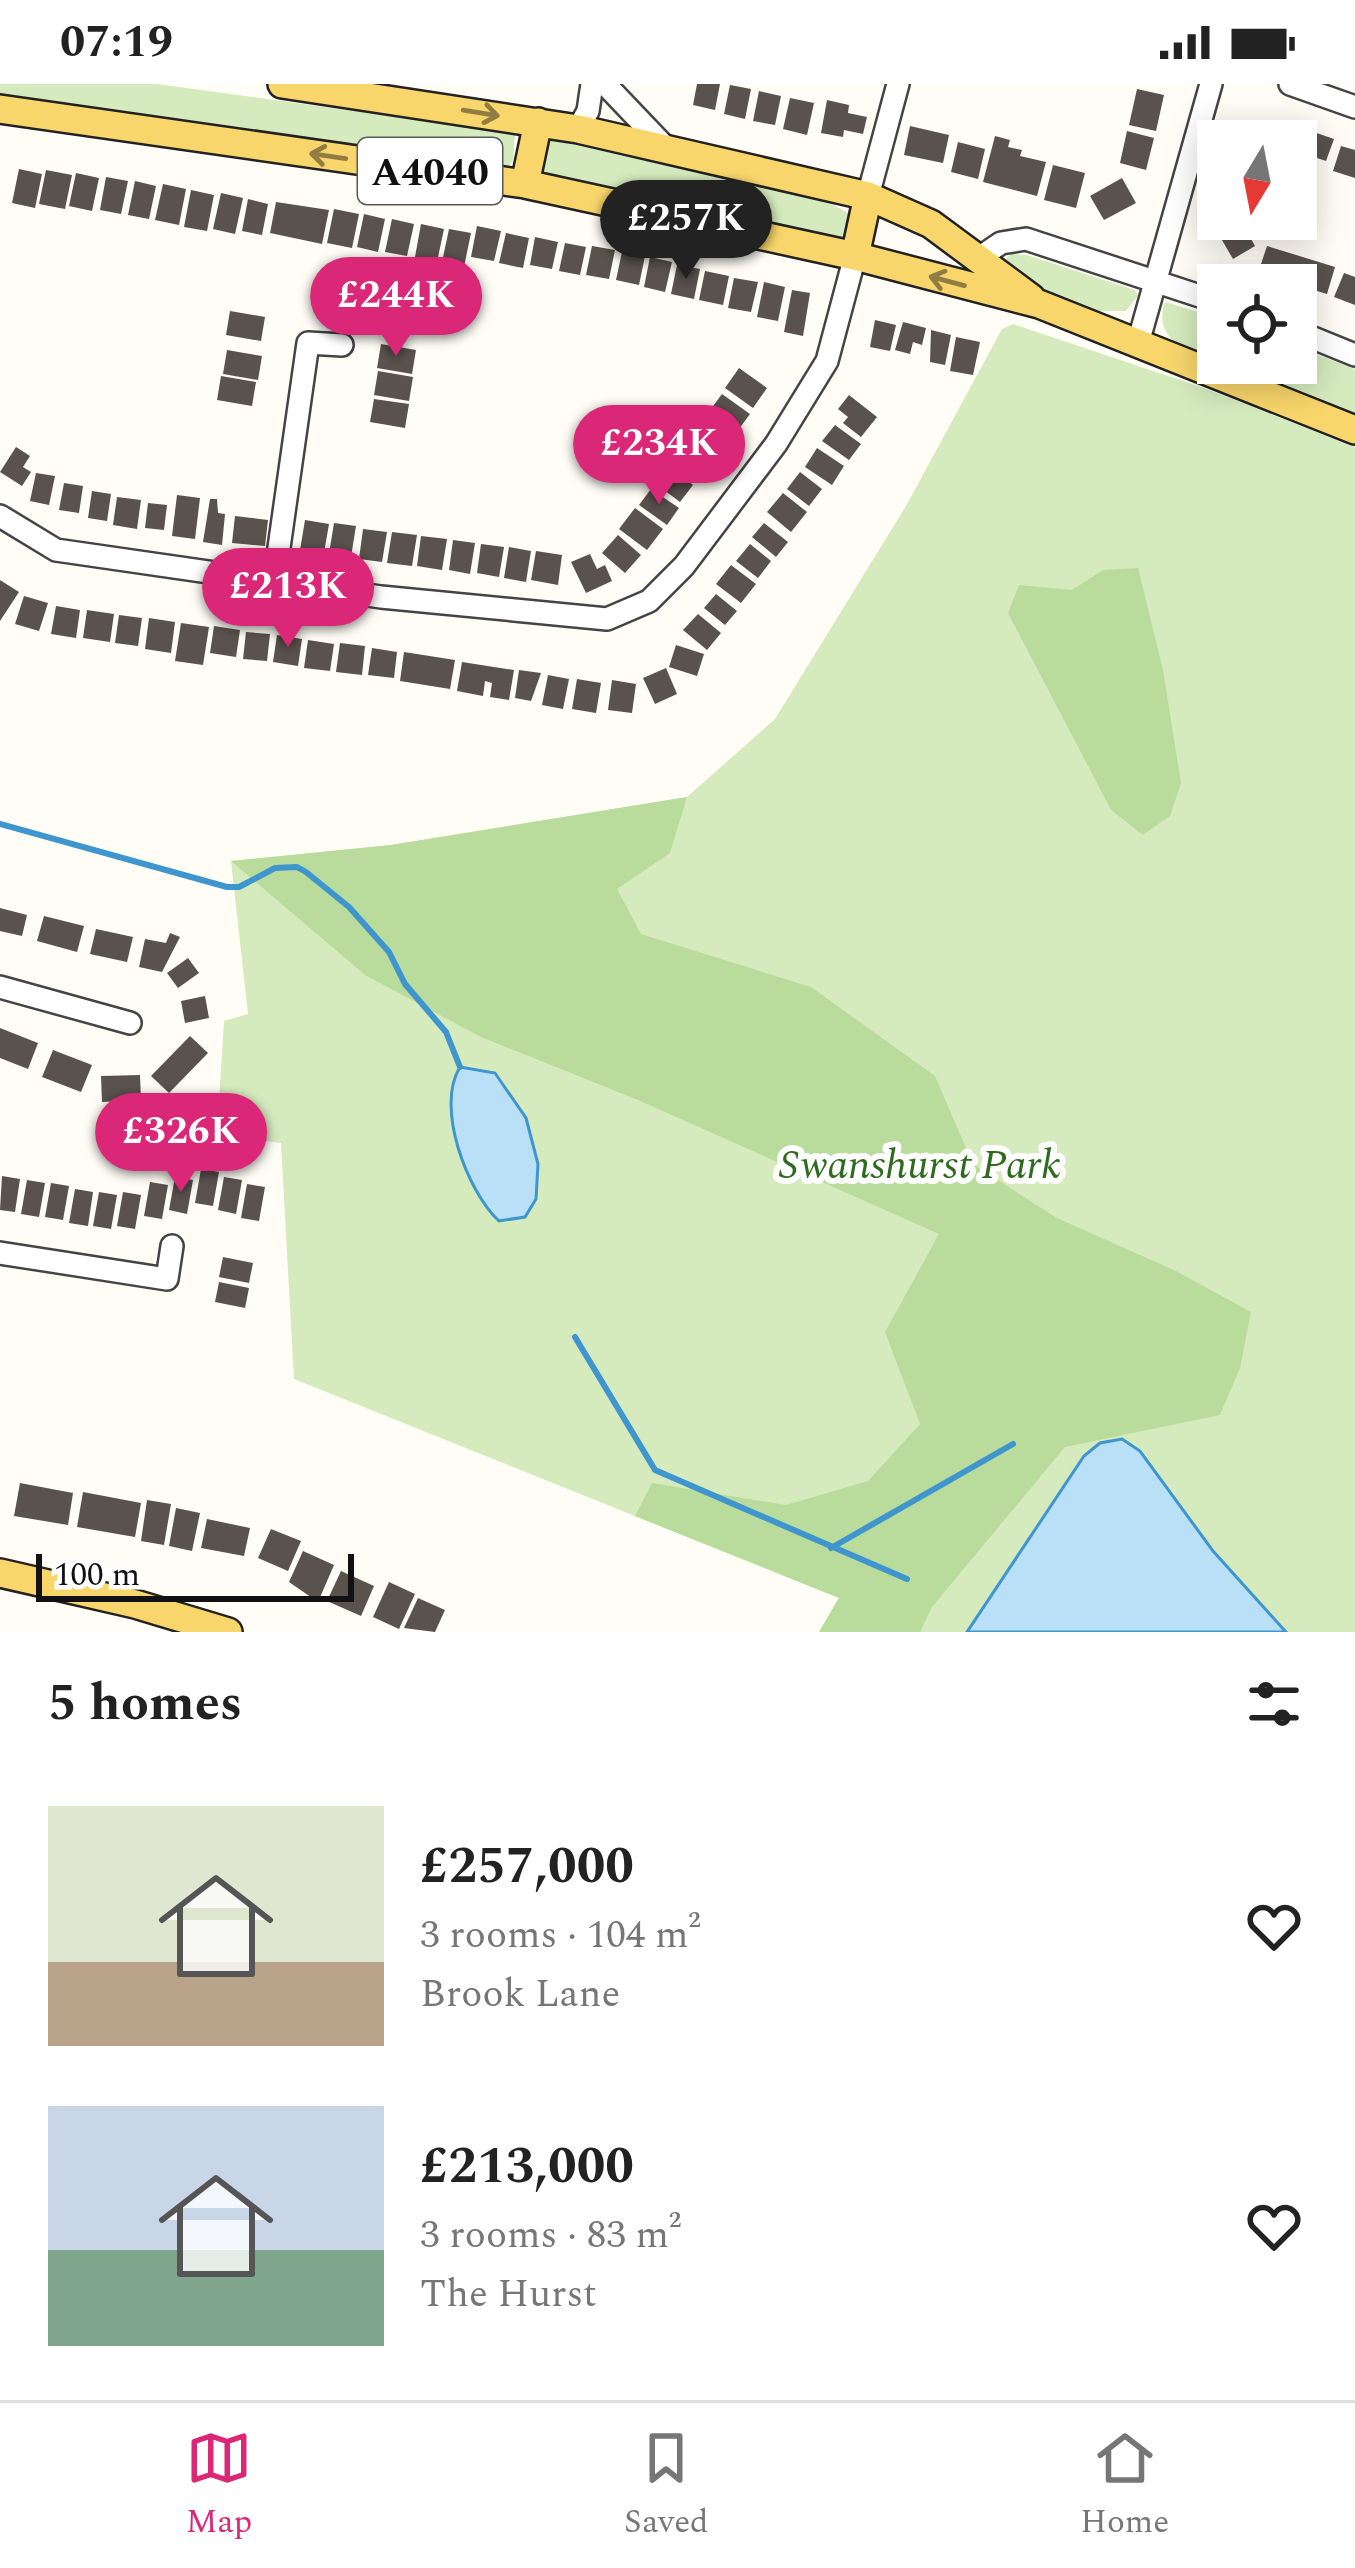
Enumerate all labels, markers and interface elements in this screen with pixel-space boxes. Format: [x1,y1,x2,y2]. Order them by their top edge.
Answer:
text: 07:19 [60,8,173,77]
one-way arrow [461,102,500,125]
north arrow [1197,120,1317,240]
map controls [1197,120,1317,384]
road number: A4040 [358,138,502,204]
one-way arrow [309,144,348,167]
pin: £257K [602,180,770,282]
text: £257K [627,189,745,248]
pin: £244K [312,257,480,359]
button: locate [1197,264,1317,384]
text: £244K [337,266,455,325]
one-way arrow [929,268,967,290]
pin: £234K [575,405,743,507]
text: £234K [600,414,718,473]
pin: £213K [204,548,372,650]
text: £213K [229,557,347,616]
pin: £326K [97,1093,265,1195]
text: £326K [122,1102,240,1161]
park label: Swanshurst Park [779,1134,1061,1197]
scale bar [36,1548,354,1601]
text: 100 m [54,1550,140,1600]
text: 5 homes [48,1665,242,1743]
icon: filters [1241,1671,1307,1737]
text: £257,000 [420,1828,634,1906]
icon: home [144,1854,288,1998]
icon: heart [1241,1893,1307,1959]
text: 3 rooms · 104 m² [420,1906,701,1965]
text: Brook Lane [420,1965,620,2024]
text: £213,000 [420,2128,634,2206]
icon: home [144,2154,288,2298]
icon: heart [1241,2193,1307,2259]
text: 3 rooms · 83 m² [420,2206,681,2265]
text: The Hurst [420,2265,597,2324]
tab: Map [186,2425,252,2547]
tab: Saved [624,2425,709,2547]
tab: Home [1080,2425,1169,2547]

